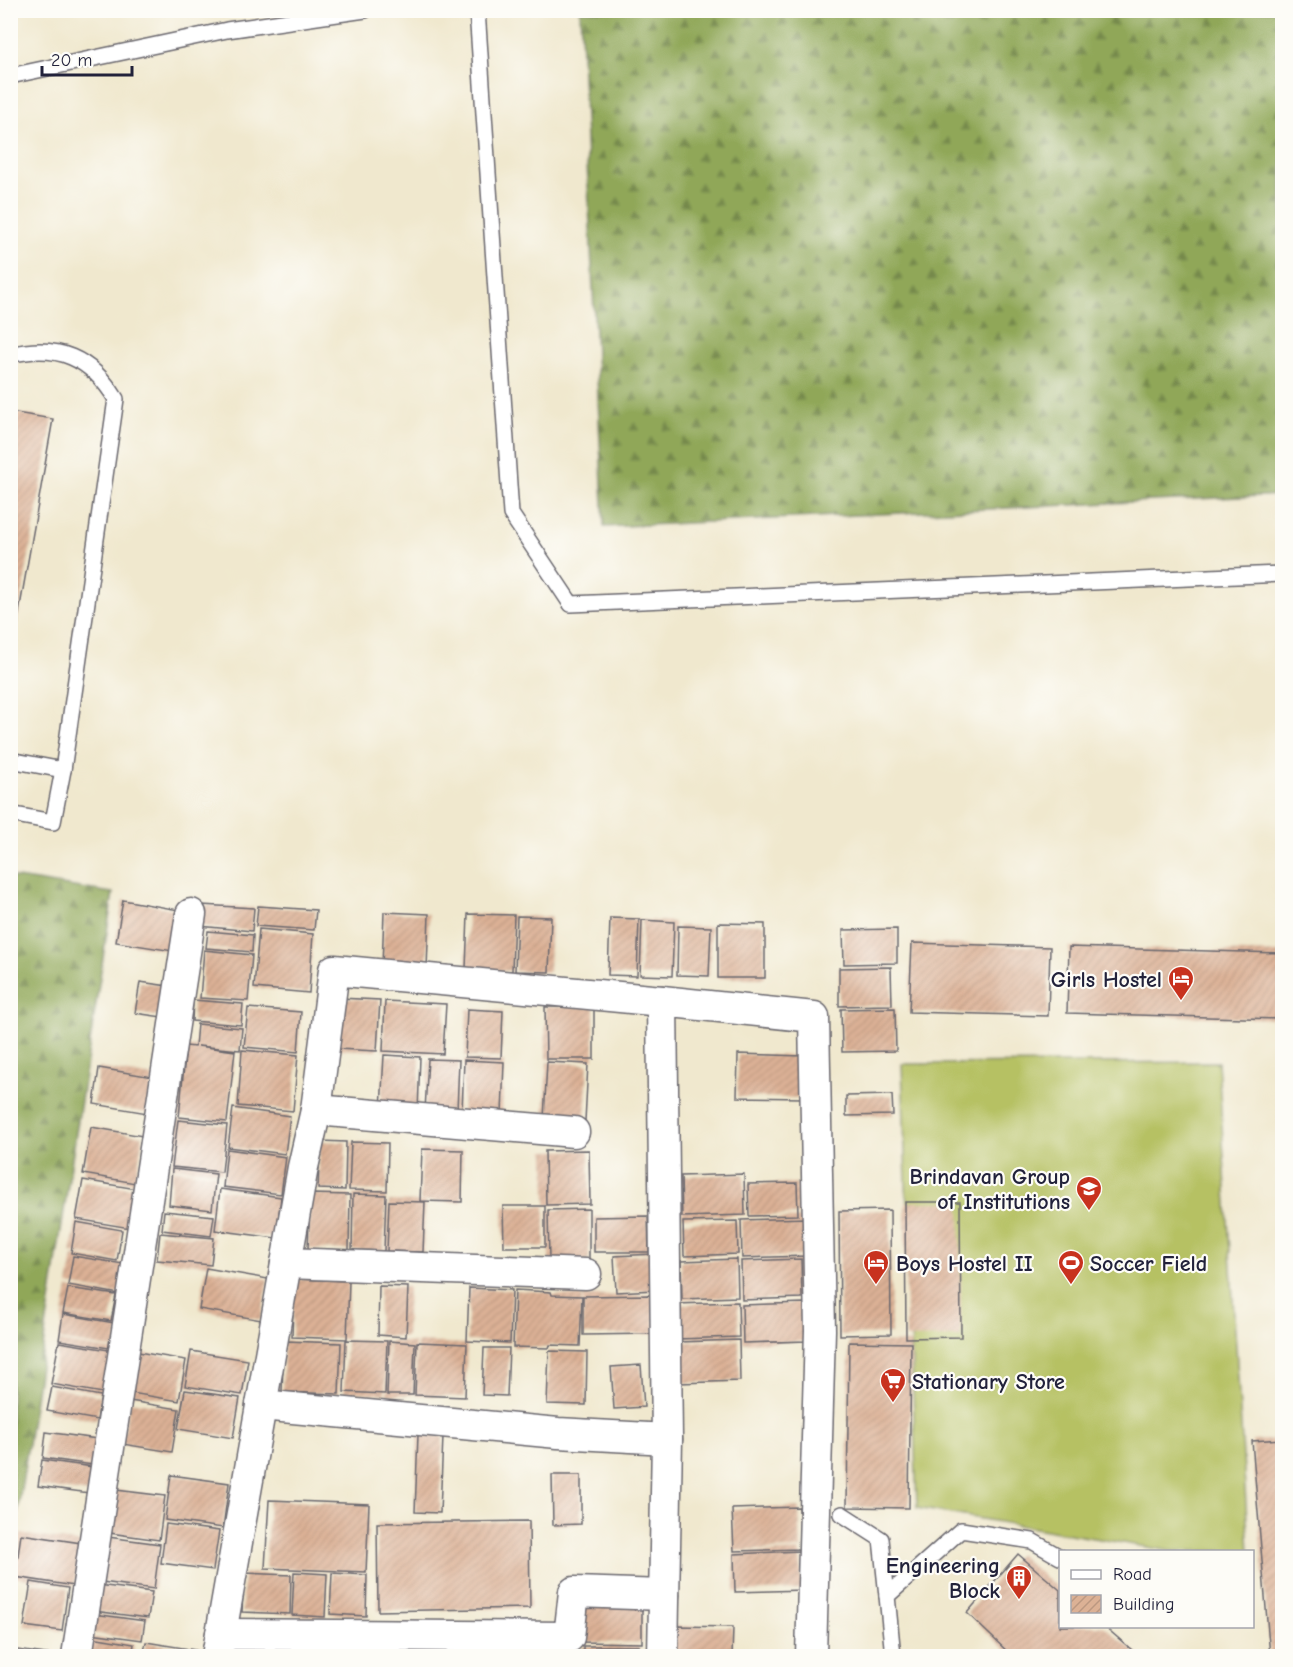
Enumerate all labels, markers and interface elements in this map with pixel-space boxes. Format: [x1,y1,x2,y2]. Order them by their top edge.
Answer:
scale bar [42,39,132,77]
text: 20 m [51,50,92,71]
hotel icon: Girls Hostel [1166,964,1196,1002]
place label: Girls Hostel [1051,967,1162,993]
place label: Brindavan Group of Institutions [909,1164,1070,1215]
school or university icon: Brindavan Group of Institutions [1074,1174,1104,1212]
hotel icon: Boys Hostel II [861,1248,891,1286]
sports icon: Soccer Field [1056,1248,1086,1286]
place label: Boys Hostel II [896,1251,1033,1277]
place label: Soccer Field [1090,1251,1207,1277]
supermarket icon: Stationary Store [878,1366,908,1404]
place label: Stationary Store [912,1369,1065,1395]
legend [1059,1550,1254,1628]
place label: Engineering Block [886,1553,1000,1604]
building icon: Engineering Block [1004,1563,1034,1601]
text: Road [1113,1564,1152,1585]
text: Building [1113,1594,1175,1615]

